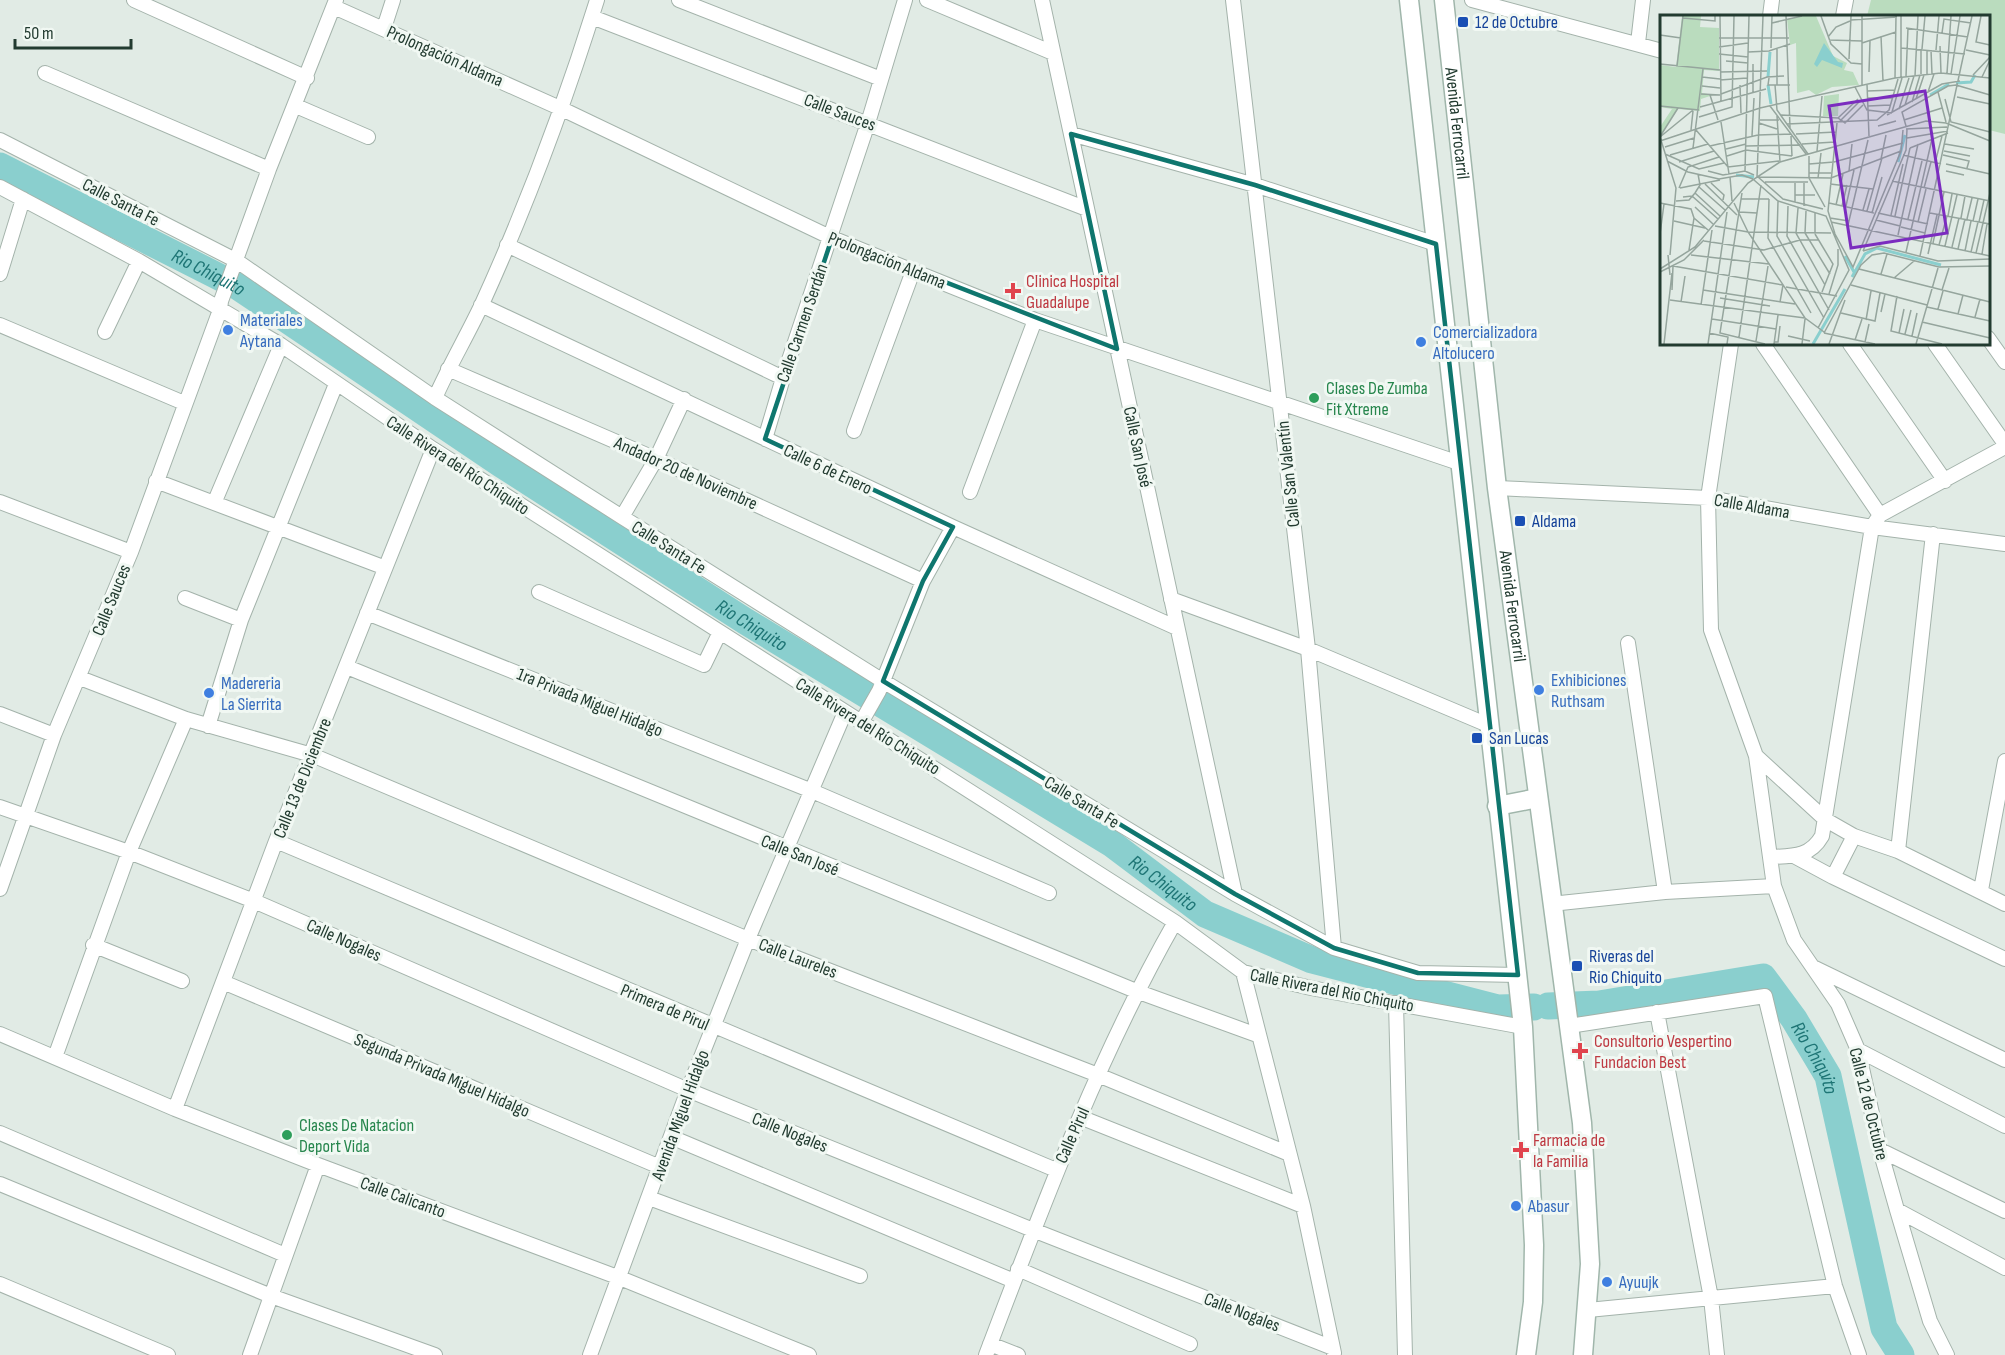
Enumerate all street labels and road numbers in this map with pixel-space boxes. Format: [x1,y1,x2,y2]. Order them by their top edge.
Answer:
street label: Prolongación Aldama [383,21,506,92]
street label: Avenida Ferrocarril [1440,65,1473,180]
street label: Calle Sauces [801,89,879,136]
street label: Calle Santa Fe [79,174,163,231]
street label: Prolongación Aldama [825,227,949,294]
street label: Calle Carmen Serdán [772,261,833,385]
street label: Calle San José [1119,405,1156,489]
street label: Calle Rivera del Río Chiquito [382,411,533,520]
street label: Calle San Valentín [1272,420,1305,528]
street label: Andador 20 de Noviembre [610,432,761,514]
street label: Calle 6 de Enero [780,440,875,499]
street label: Calle Aldama [1712,490,1791,523]
street label: Calle Santa Fe [628,516,710,578]
street label: Avenida Ferrocarril [1494,548,1530,663]
street label: Calle Sauces [88,561,135,639]
street label: 1ra Privada Miguel Hidalgo [514,664,666,741]
street label: Calle Rivera del Río Chiquito [792,673,944,779]
street label: Calle 13 de Diciembre [269,715,336,841]
street label: Calle Santa Fe [1040,772,1123,833]
street label: Calle San José [758,830,842,881]
street label: Calle Nogales [303,915,384,966]
street label: Calle Laureles [756,934,840,983]
street label: Calle Rivera del Río Chiquito [1248,964,1416,1017]
street label: Primera de Pirul [617,979,712,1036]
street label: Segunda Privada Miguel Hidalgo [351,1029,533,1122]
street label: Calle 12 de Octubre [1844,1046,1893,1162]
street label: Avenida Miguel Hidalgo [647,1047,714,1184]
street label: Calle Pirul [1051,1104,1094,1166]
street label: Calle Nogales [749,1108,831,1157]
street label: Calle Calicanto [357,1172,448,1223]
street label: Calle Nogales [1201,1288,1283,1337]

